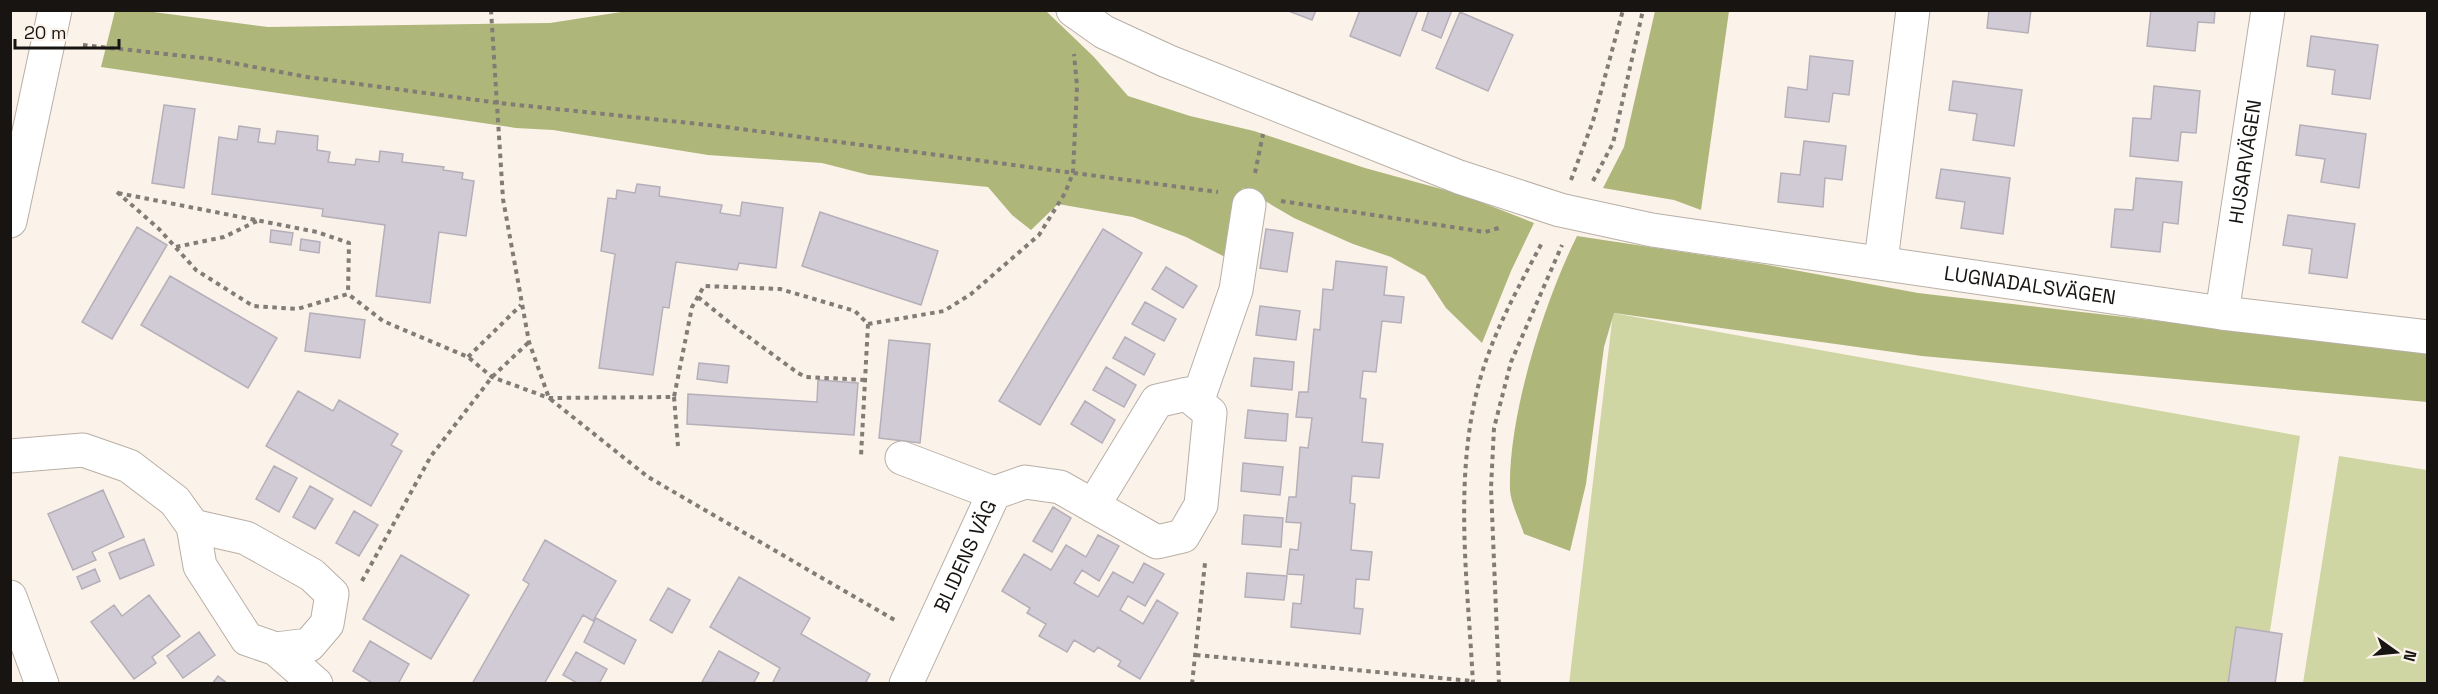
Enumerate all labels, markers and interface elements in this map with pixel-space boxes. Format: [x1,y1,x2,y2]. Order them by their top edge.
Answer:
scale bar [15,12,118,50]
text: 20 m [24,21,67,44]
street label: HUSARVÄGEN [2223,98,2267,226]
street label: LUGNADALSVÄGEN [1942,260,2118,310]
street label: BLIDENS VÄG [928,496,1002,616]
north arrow [2366,622,2426,682]
text: N [2398,648,2422,664]

